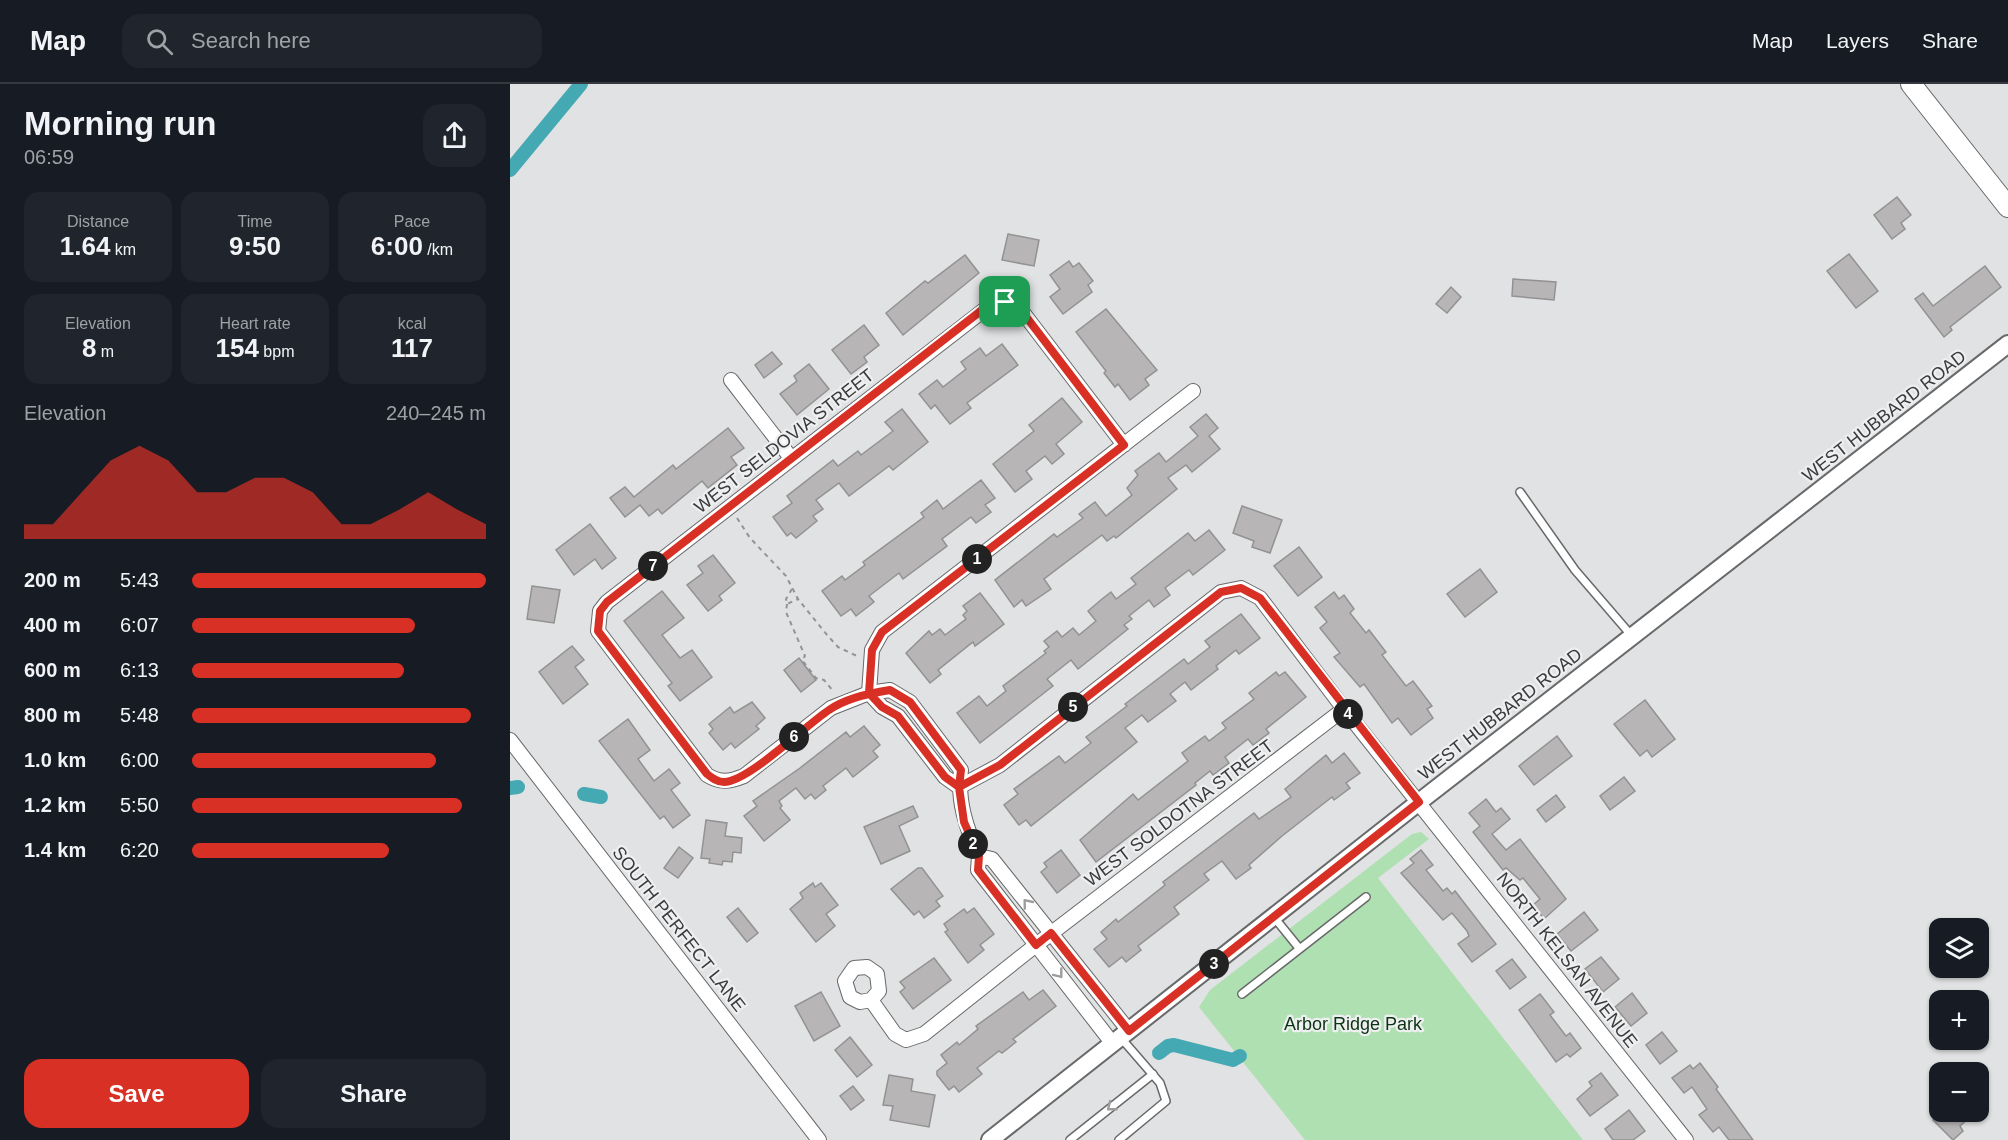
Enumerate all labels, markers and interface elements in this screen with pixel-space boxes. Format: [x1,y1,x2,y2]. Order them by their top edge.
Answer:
search box [122,14,542,68]
text: Map [30,25,86,56]
icon: search [143,25,176,58]
text: Search here [191,28,311,53]
text: Map [1752,29,1793,52]
text: Layers [1826,29,1889,52]
text: Share [1922,29,1978,52]
button: share [423,104,486,167]
text: Morning run [24,105,216,142]
text: 06:59 [24,146,74,168]
text: Distance [67,213,129,230]
text: Time [238,213,272,230]
text: Pace [394,213,430,230]
text: 1.64 [60,231,110,261]
text: 9:50 [229,231,281,261]
text: 6:00 [371,231,423,261]
text: km [110,241,136,258]
text: /km [423,241,453,258]
pin [979,276,1030,327]
icon: arrive [988,285,1021,318]
text: Elevation [65,315,131,332]
text: Heart rate [219,315,291,332]
text: kcal [398,315,426,332]
text: 8 [82,333,96,363]
text: 154 [216,333,259,363]
text: 117 [391,333,433,363]
text: m [96,343,114,360]
text: bpm [259,343,294,360]
street label: WEST HUBBARD ROAD [1798,346,1970,486]
street label: WEST SELDOVIA STREET [690,365,878,517]
text: Elevation [24,402,106,424]
text: 240–245 m [386,402,486,424]
pin: 1 [962,544,992,574]
text: 1 [973,550,981,567]
pin: 7 [638,551,668,581]
text: 7 [649,557,657,574]
text: 200 m [24,569,81,591]
text: 5:43 [120,569,159,591]
text: 400 m [24,614,81,636]
text: 6:07 [120,614,159,636]
street label: WEST HUBBARD ROAD [1414,644,1586,784]
text: 600 m [24,659,81,681]
text: 6:13 [120,659,159,681]
pin: 5 [1058,692,1088,722]
text: 5 [1069,698,1077,715]
pin: 4 [1333,699,1363,729]
text: 800 m [24,704,81,726]
text: 5:48 [120,704,159,726]
text: 4 [1344,705,1352,722]
pin: 6 [779,722,809,752]
text: 6 [790,728,798,745]
street label: WEST SOLDOTNA STREET [1081,736,1277,890]
text: 1.0 km [24,749,86,771]
text: 6:00 [120,749,159,771]
text: 1.2 km [24,794,86,816]
text: 5:50 [120,794,159,816]
pin: 2 [958,829,988,859]
text: 2 [969,835,977,852]
text: 1.4 km [24,839,86,861]
text: 6:20 [120,839,159,861]
street label: SOUTH PERFECT LANE [608,843,750,1015]
street label: NORTH KELSAN AVENUE [1493,869,1641,1051]
one-way arrow [1024,899,1035,910]
map controls [1929,918,1989,1122]
button: layers [1929,918,1989,978]
pin: 3 [1199,949,1229,979]
text: 3 [1210,955,1218,972]
one-way arrow [1051,968,1062,979]
button: + [1929,990,1989,1050]
park label: Arbor Ridge Park [1284,1014,1423,1034]
button: Save [24,1059,249,1128]
button: Share [261,1059,486,1128]
button: − [1929,1062,1989,1122]
one-way arrow [1107,1100,1118,1111]

